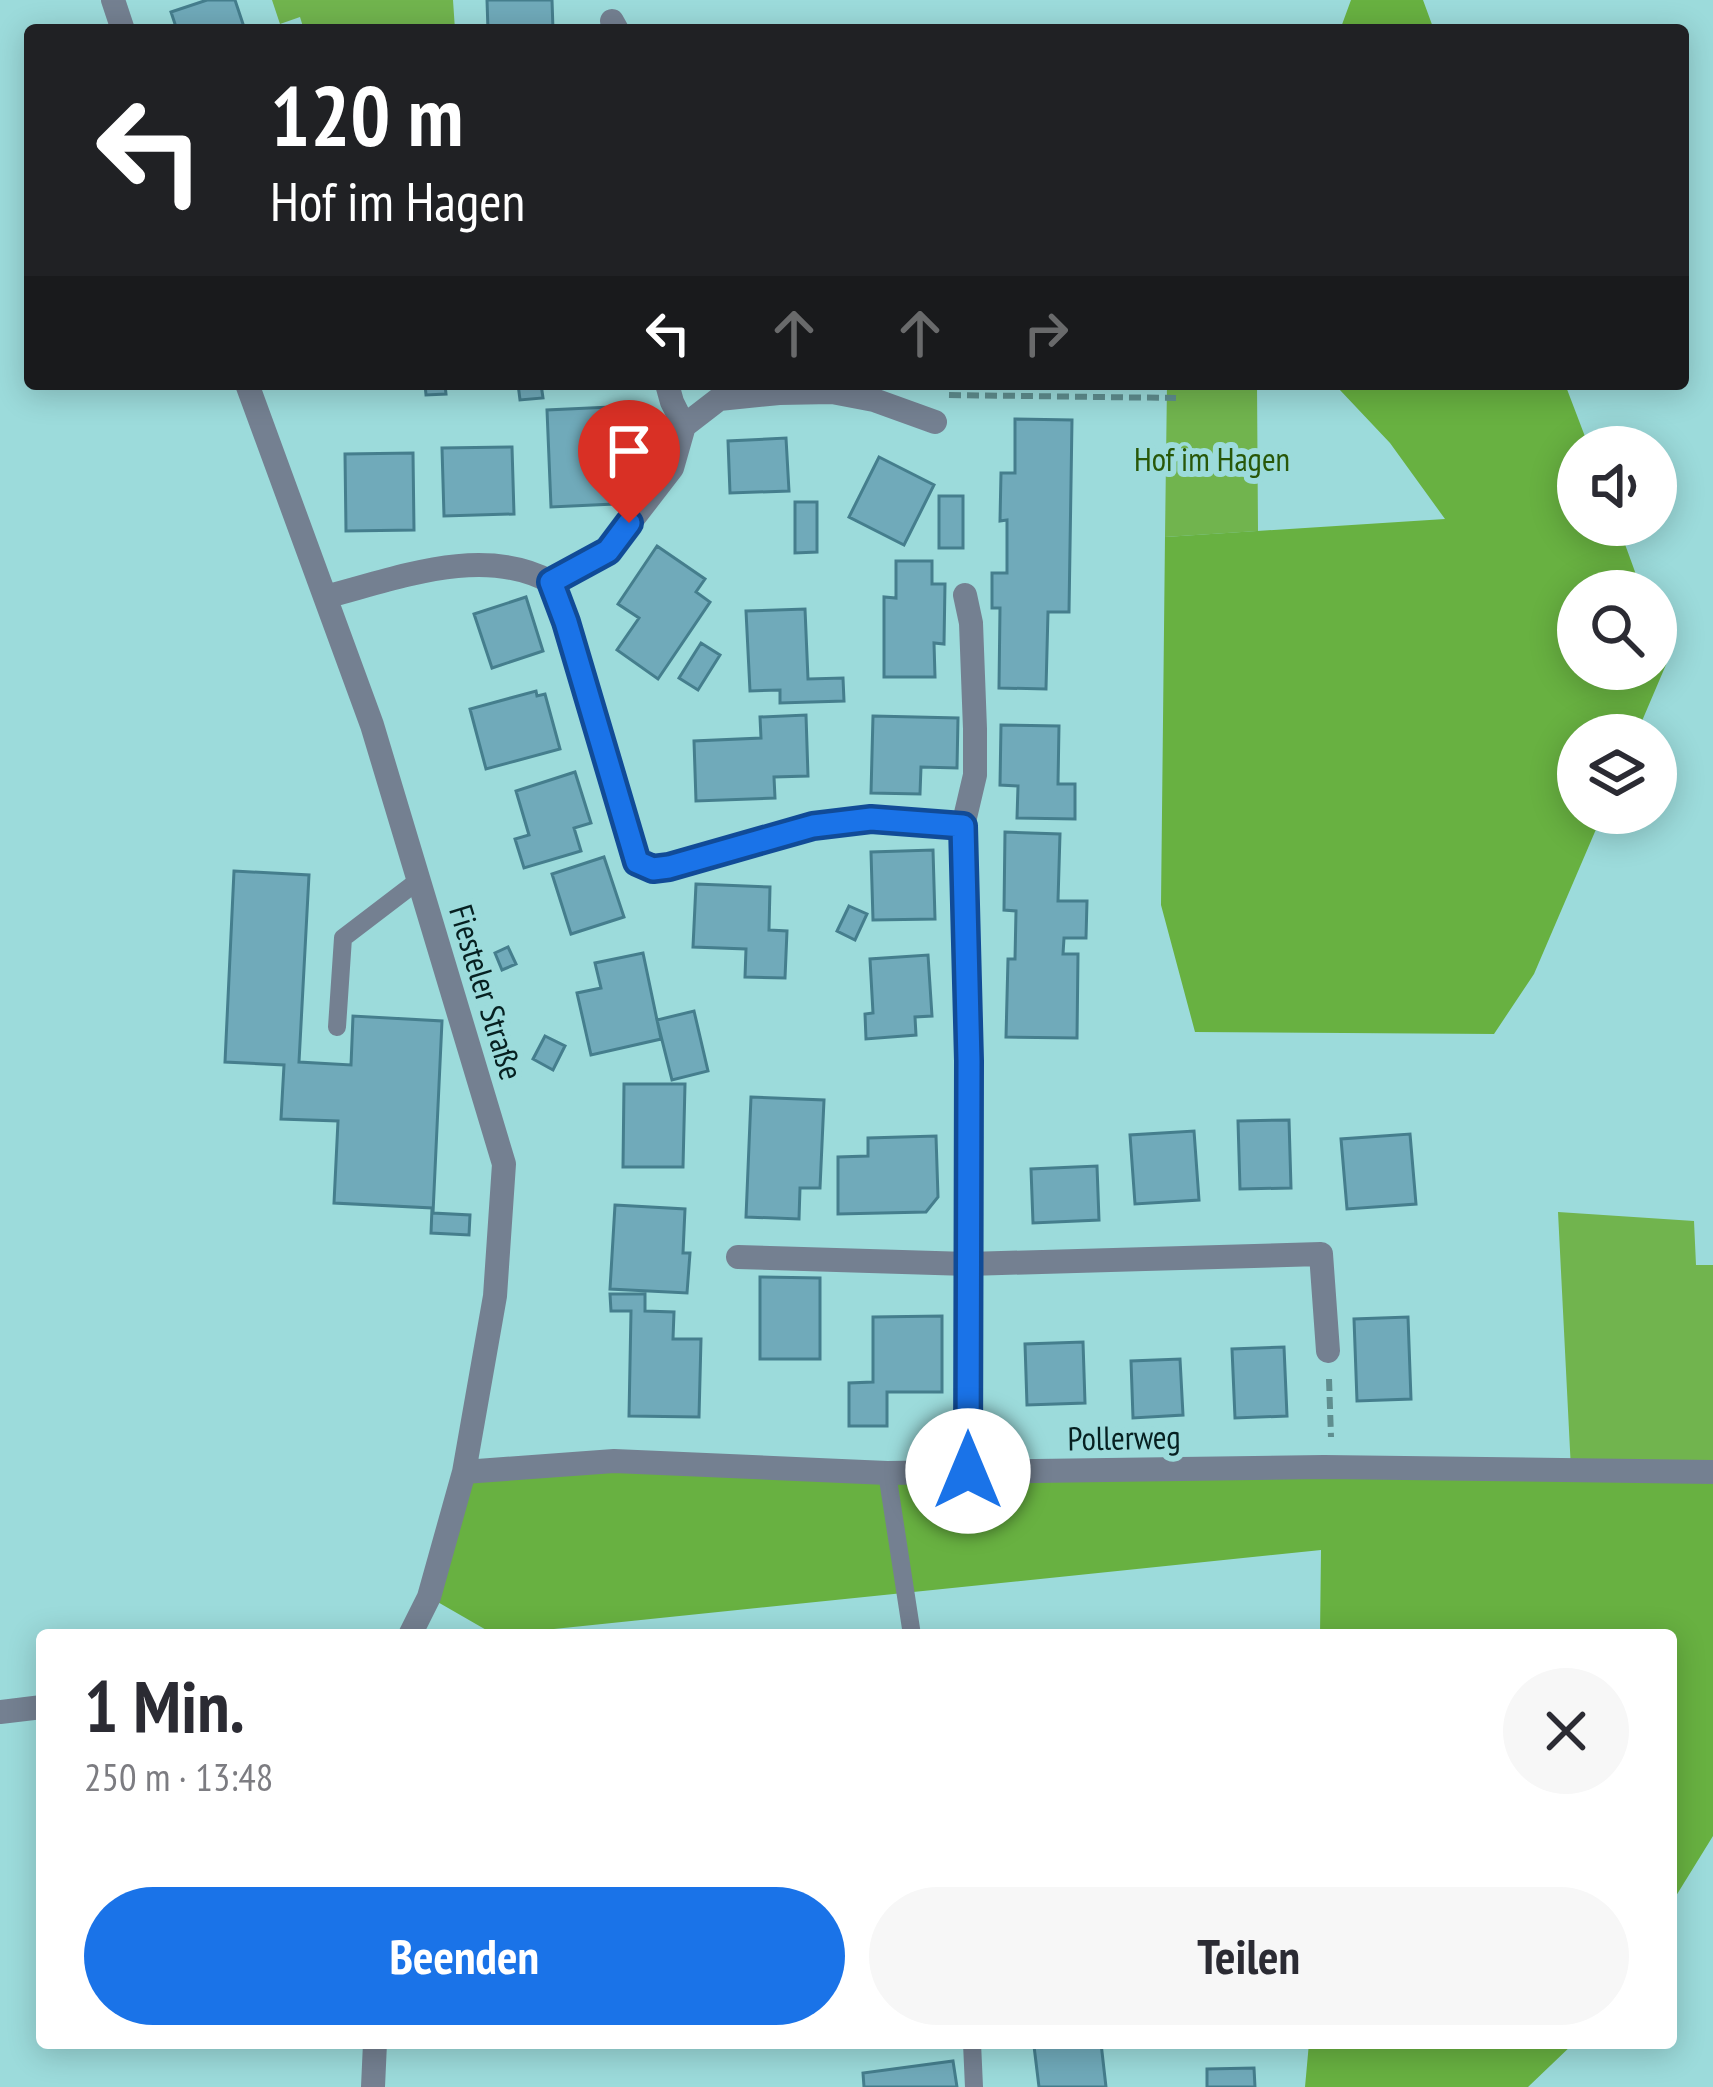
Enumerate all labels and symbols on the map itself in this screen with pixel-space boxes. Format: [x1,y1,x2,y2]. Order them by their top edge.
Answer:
pin [578,400,680,523]
park label: Hof im Hagen [1134,437,1290,480]
street label: Fiesteler Straße [440,899,534,1085]
position arrow [905,1408,1031,1534]
street label: Pollerweg [1067,1415,1181,1459]

